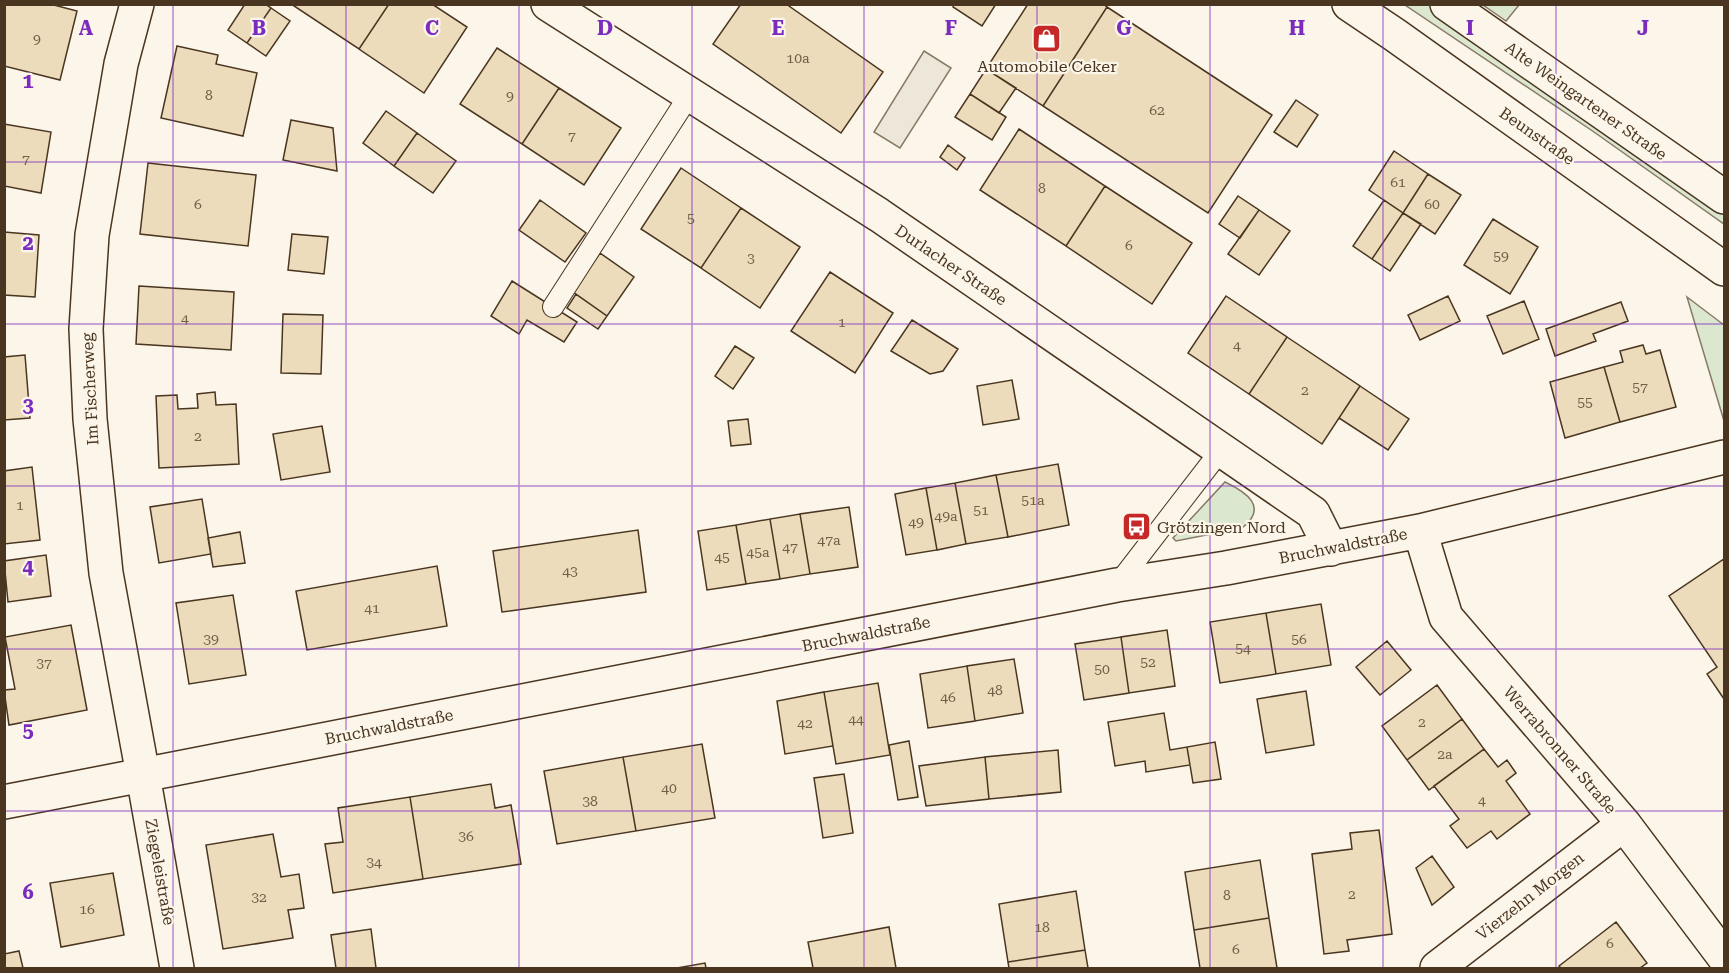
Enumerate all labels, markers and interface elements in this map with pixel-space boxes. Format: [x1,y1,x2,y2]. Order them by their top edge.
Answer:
text: A [79,16,94,40]
text: B [252,16,266,40]
text: C [425,16,439,40]
text: D [597,16,613,40]
text: E [772,16,785,40]
text: F [945,16,957,40]
text: G [1116,16,1132,40]
text: H [1289,16,1305,40]
text: I [1466,16,1474,40]
text: J [1637,16,1649,40]
shop icon: Automobile Ceker [1031,22,1063,54]
house number: 9 [33,31,41,47]
street label: Alte Weingartener Straße [1501,38,1671,164]
house number: 10a [786,50,810,66]
place label: Automobile Ceker [977,57,1117,76]
text: 1 [22,69,34,93]
house number: 8 [205,87,213,103]
house number: 9 [506,88,514,104]
house number: 62 [1149,102,1165,118]
street label: Beunstraße [1496,103,1578,169]
house number: 7 [568,128,576,144]
house number: 7 [22,151,30,167]
house number: 61 [1390,174,1406,190]
house number: 8 [1038,180,1046,196]
house number: 6 [194,196,202,212]
house number: 60 [1424,196,1440,212]
house number: 5 [687,210,695,226]
street label: Durlacher Straße [891,221,1011,310]
text: 2 [22,231,34,255]
house number: 6 [1125,237,1133,253]
house number: 59 [1493,248,1509,264]
house number: 3 [747,250,755,266]
house number: 4 [181,310,189,326]
house number: 1 [838,314,846,330]
street label: Im Fischerweg [78,331,102,446]
house number: 4 [1233,337,1241,353]
house number: 57 [1632,379,1648,395]
house number: 2 [1301,382,1309,398]
text: 3 [22,393,34,417]
house number: 55 [1577,394,1593,410]
house number: 2 [194,428,202,444]
house number: 51a [1021,492,1045,508]
house number: 1 [16,497,24,513]
house number: 51 [973,502,989,518]
house number: 49a [934,508,958,524]
bus stop icon: Grötzingen Nord [1120,511,1152,543]
house number: 49 [908,514,924,530]
place label: Grötzingen Nord [1157,518,1286,537]
street label: Bruchwaldstraße [1277,524,1409,568]
house number: 47a [817,532,841,548]
house number: 47 [782,539,798,555]
house number: 45a [746,544,770,560]
house number: 45 [714,549,730,565]
text: 4 [22,555,34,579]
house number: 43 [562,563,578,579]
house number: 41 [364,600,380,616]
street label: Bruchwaldstraße [800,612,932,656]
house number: 39 [203,631,219,647]
house number: 56 [1291,631,1307,647]
house number: 54 [1235,640,1251,656]
house number: 52 [1140,654,1156,670]
house number: 37 [36,655,52,671]
house number: 50 [1094,661,1110,677]
house number: 48 [987,682,1003,698]
street label: Werrabronner Straße [1500,683,1621,818]
house number: 46 [940,689,956,705]
street label: Bruchwaldstraße [323,705,455,749]
house number: 44 [848,711,864,727]
house number: 2 [1418,714,1426,730]
house number: 42 [797,715,813,731]
text: 5 [22,718,34,742]
house number: 2a [1437,746,1453,762]
house number: 40 [661,780,677,796]
house number: 4 [1478,792,1486,808]
house number: 38 [582,793,598,809]
street label: Ziegeleistraße [141,817,179,927]
house number: 36 [458,828,474,844]
street label: Vierzehn Morgen [1472,848,1588,944]
house number: 34 [366,854,382,870]
text: 6 [22,880,34,904]
house number: 2 [1348,886,1356,902]
house number: 8 [1223,887,1231,903]
house number: 32 [251,889,267,905]
house number: 16 [79,901,95,917]
house number: 18 [1034,919,1050,935]
house number: 6 [1606,935,1614,951]
house number: 6 [1232,941,1240,957]

